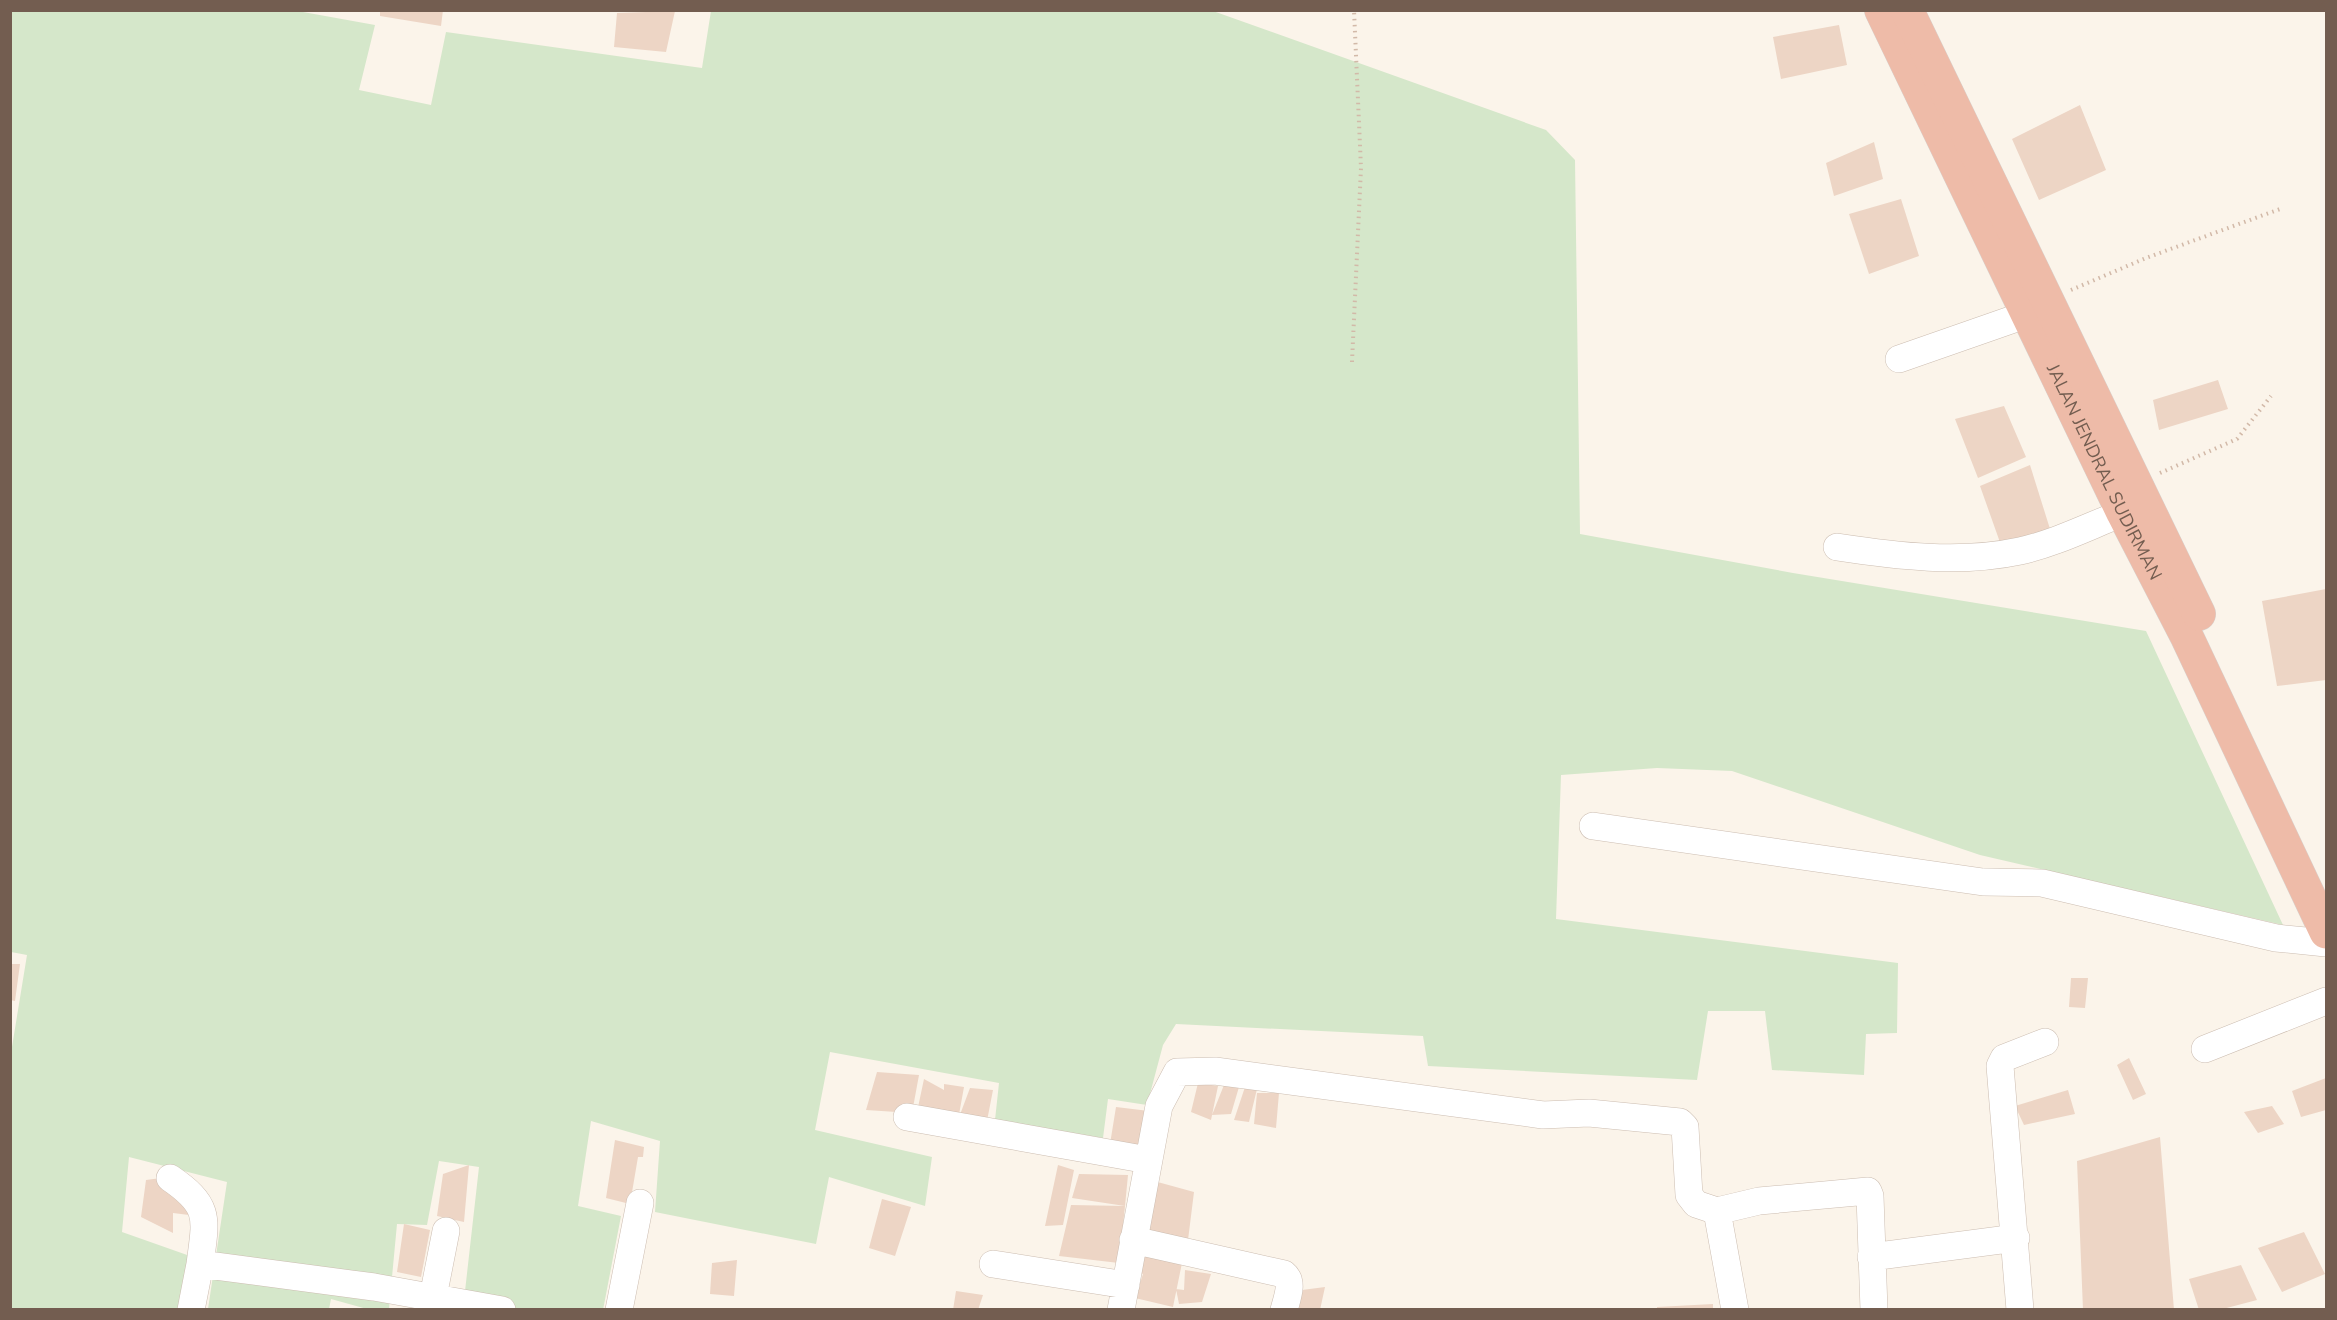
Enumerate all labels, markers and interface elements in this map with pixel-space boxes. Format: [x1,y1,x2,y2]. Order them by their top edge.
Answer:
street label: JALAN JENDRAL SUDIRMAN [2041,359,2168,584]

